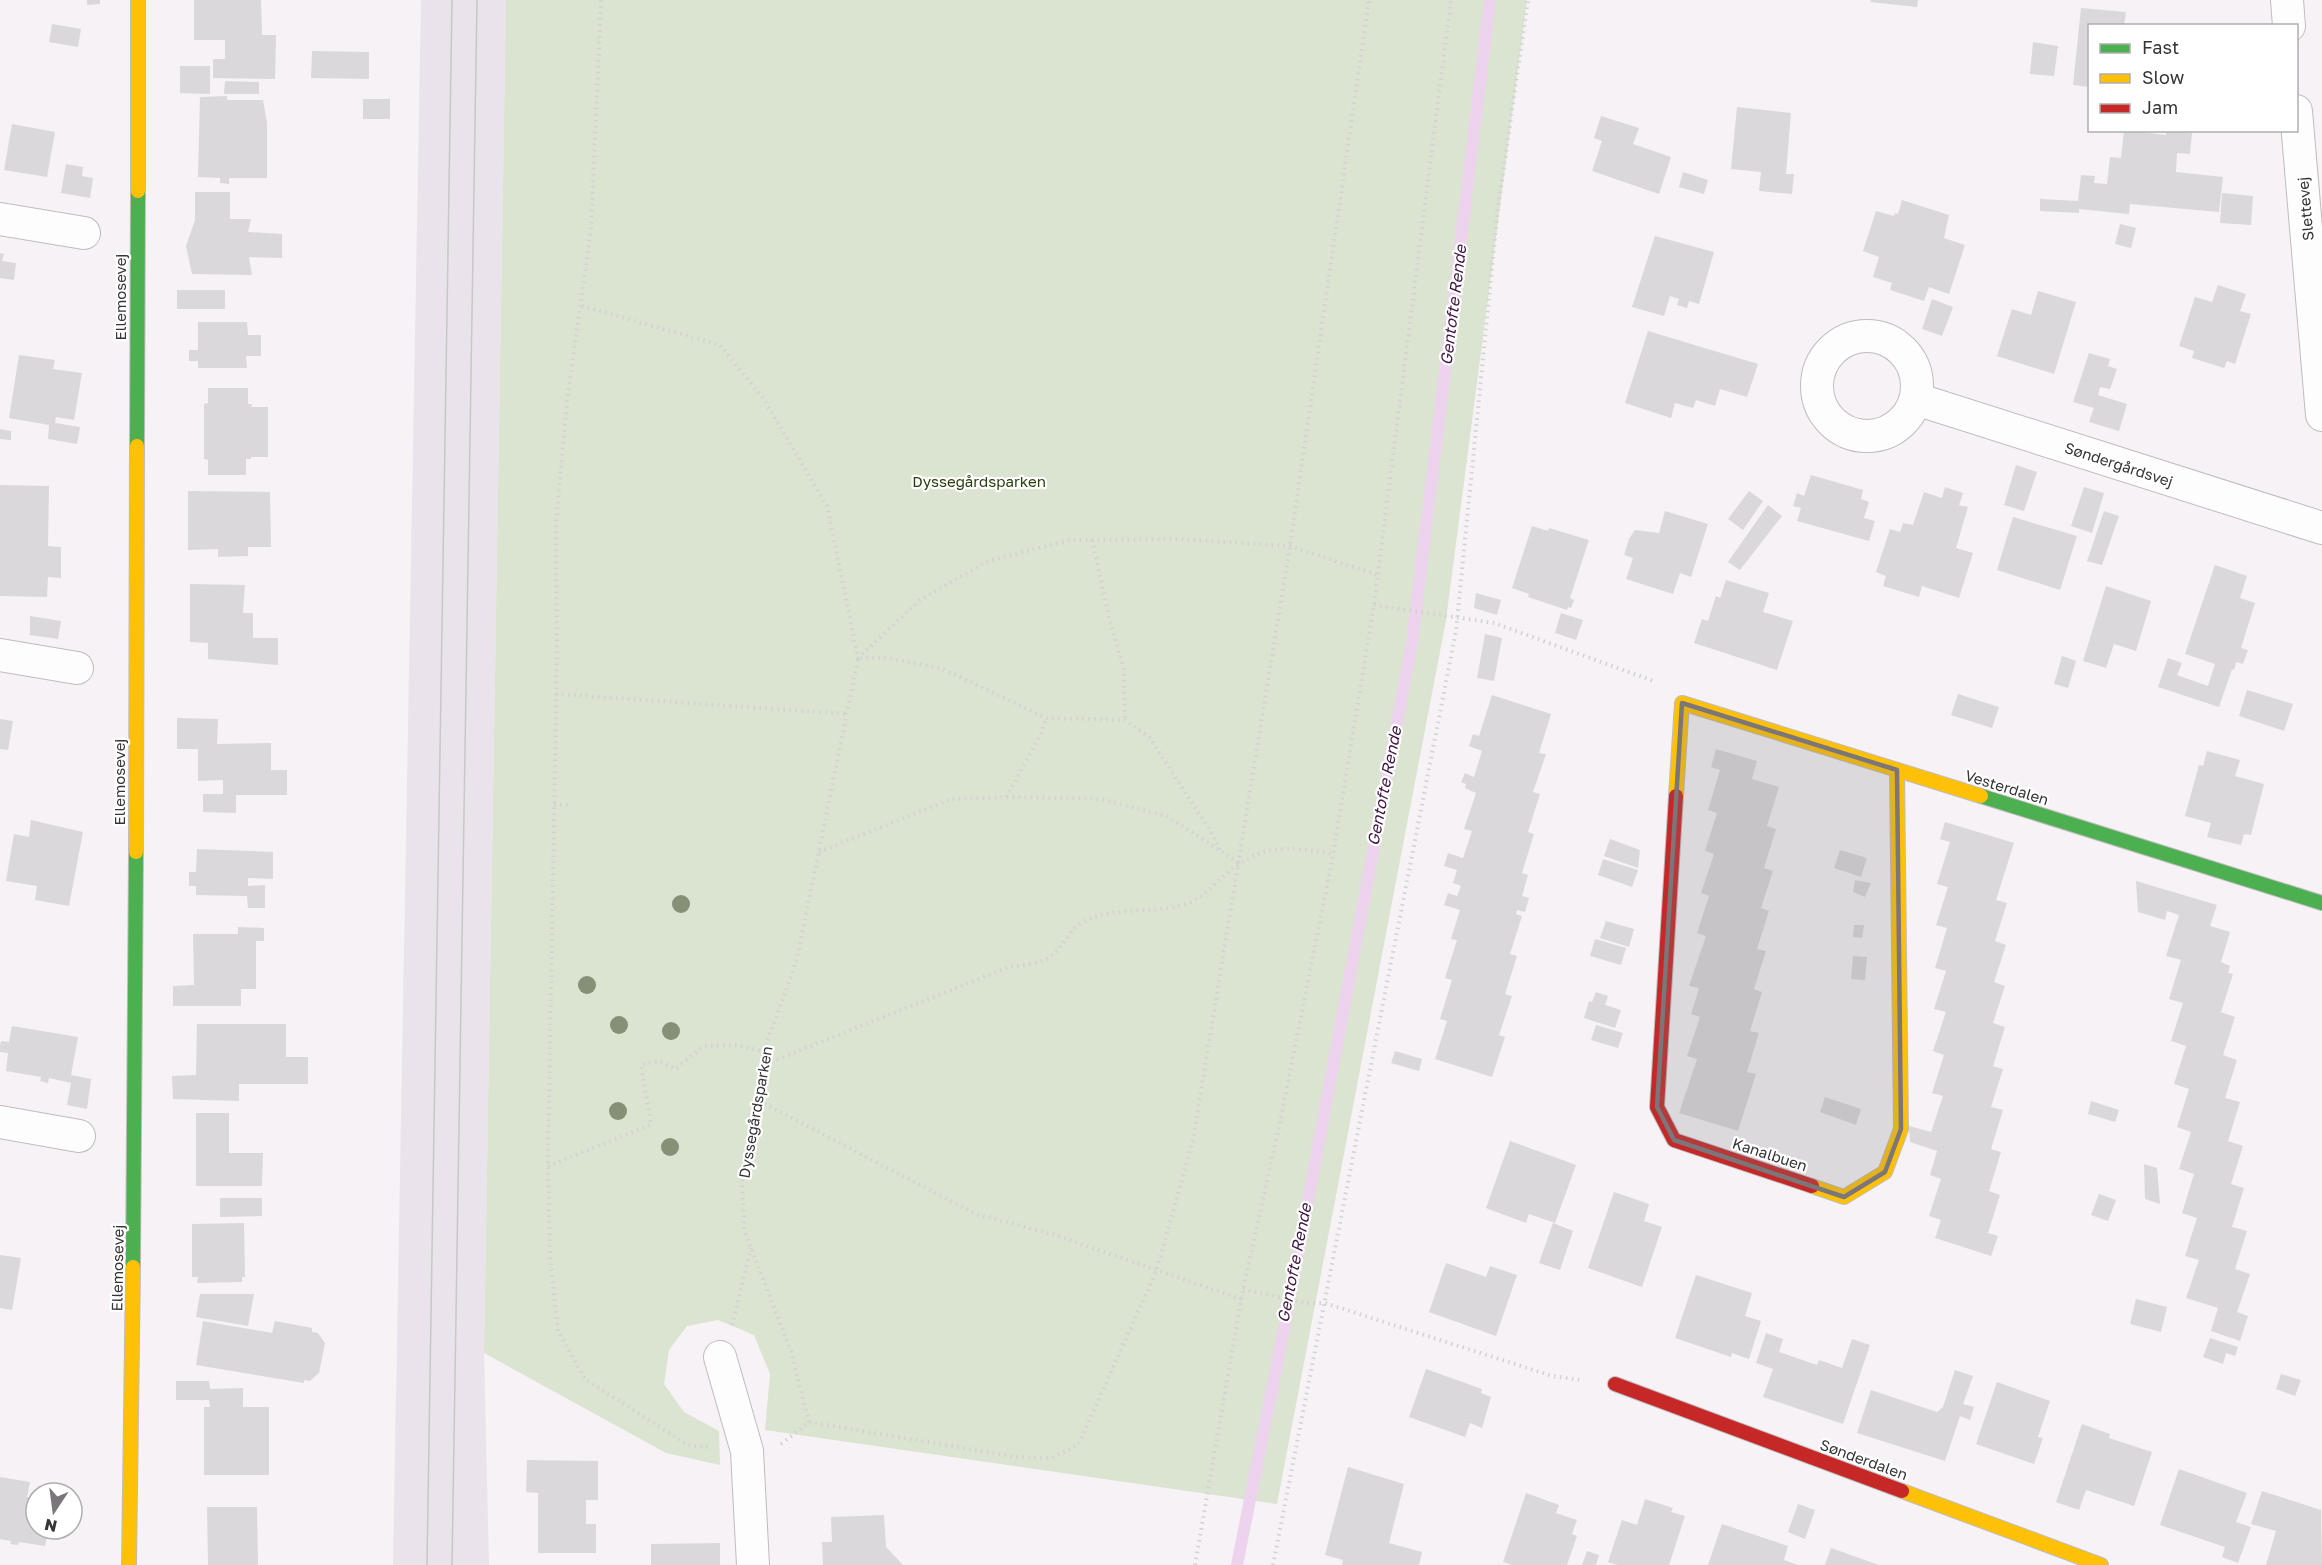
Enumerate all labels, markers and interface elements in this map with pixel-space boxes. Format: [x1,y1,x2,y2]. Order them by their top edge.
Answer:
legend [2088,24,2298,132]
text: Fast [2142,36,2179,58]
text: Slow [2142,66,2185,88]
text: Jam [2142,96,2178,118]
street label: Slettevej [2293,176,2317,242]
water label: Gentofte Rende [1436,242,1470,366]
street label: Ellemosevej [111,254,129,340]
street label: Søndergårdsvej [2063,438,2175,490]
park label: Dyssegårdsparken [912,472,1046,490]
water label: Gentofte Rende [1363,723,1406,847]
street label: Ellemosevej [110,739,128,825]
street label: Vesterdalen [1963,766,2051,808]
street label: Dyssegårdsparken [735,1045,775,1179]
street label: Kanalbuen [1730,1133,1810,1175]
water label: Gentofte Rende [1273,1200,1316,1324]
street label: Ellemosevej [107,1224,127,1312]
street label: Sønderdalen [1818,1435,1910,1483]
north arrow [24,1481,84,1541]
text: N [42,1515,59,1537]

